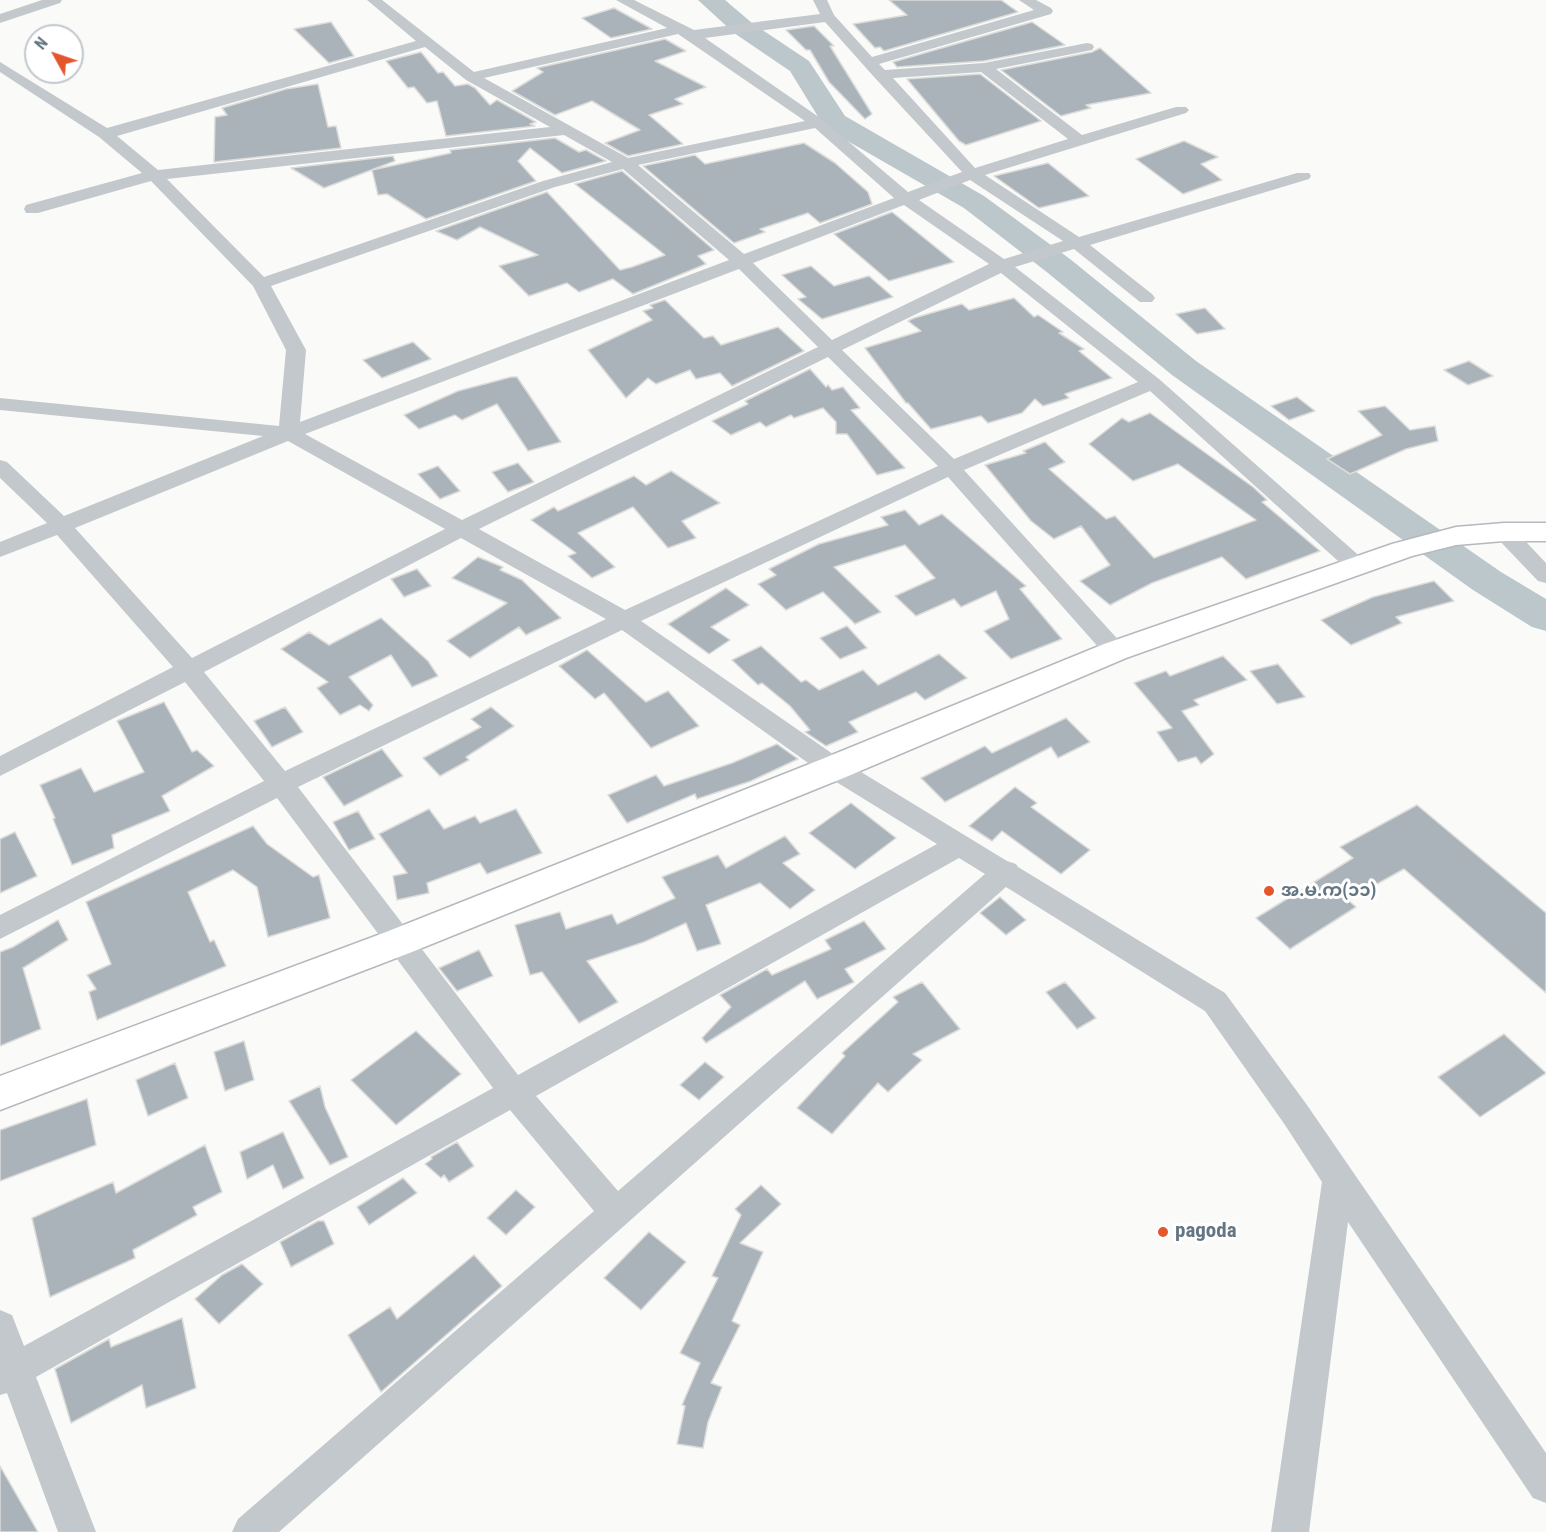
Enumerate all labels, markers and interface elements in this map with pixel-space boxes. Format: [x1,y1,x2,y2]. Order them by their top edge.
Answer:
north arrow [24,24,84,84]
text: N [31,34,52,53]
place label: အ.မ.က(၁၁) [1281,880,1376,902]
marker: အ.မ.က(၁၁) [1262,884,1276,898]
place label: pagoda [1175,1219,1237,1245]
marker: pagoda [1156,1225,1170,1239]

